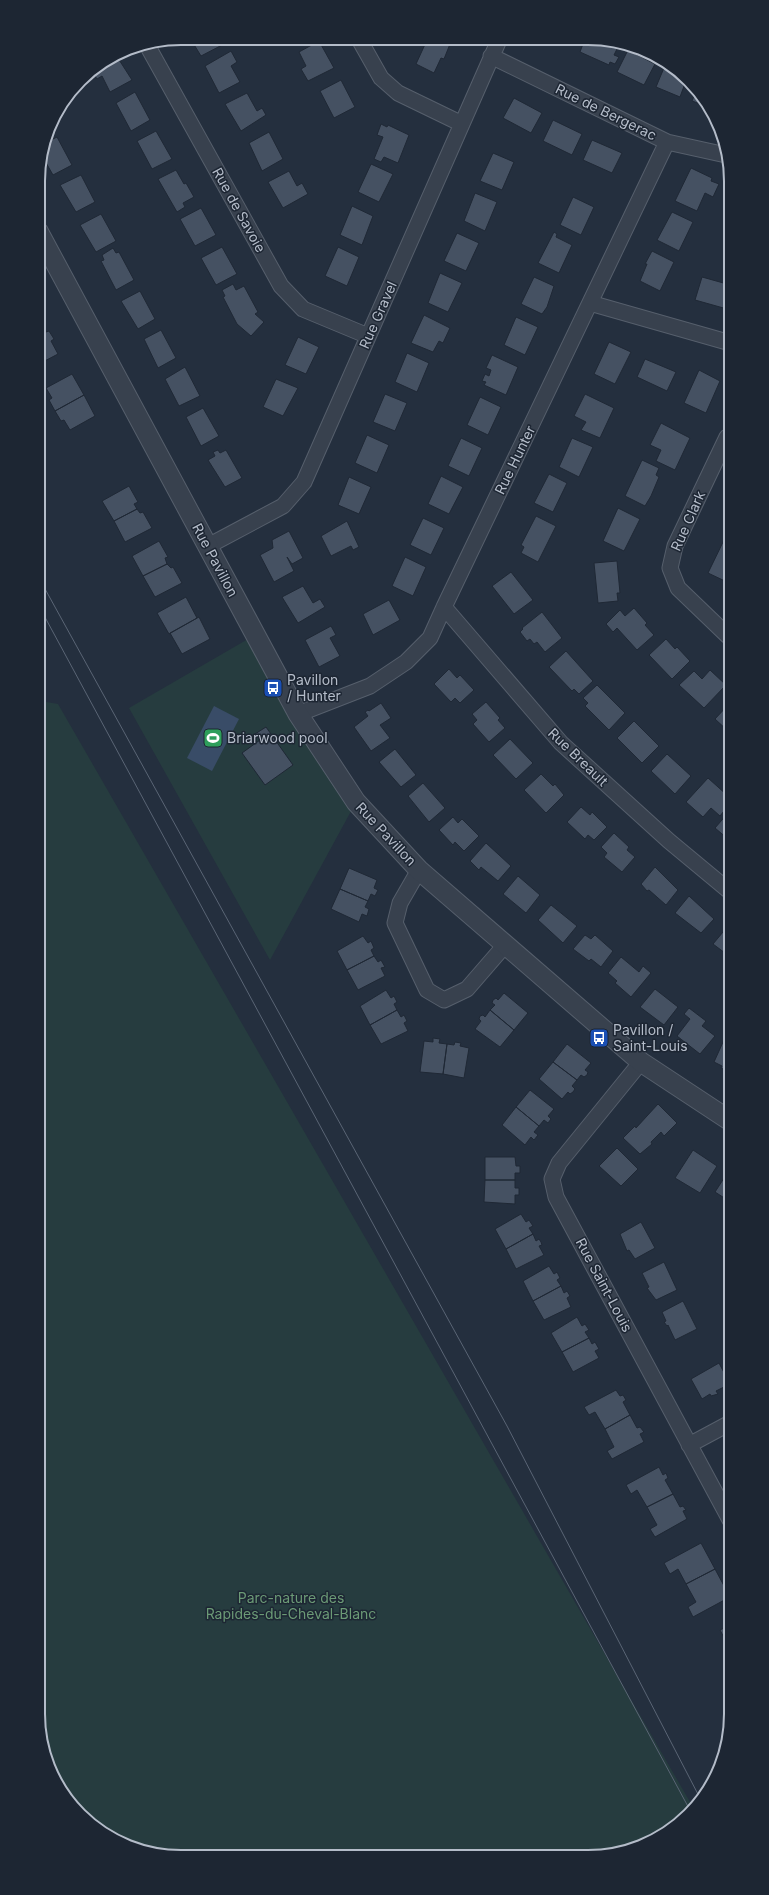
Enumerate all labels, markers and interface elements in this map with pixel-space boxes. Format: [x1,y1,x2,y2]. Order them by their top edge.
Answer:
street label: Rue de Bergerac [553,80,660,143]
street label: Rue de Savoie [209,164,270,255]
street label: Rue Gravel [355,278,400,351]
street label: Rue Hunter [491,423,538,497]
street label: Rue Clark [667,488,708,554]
street label: Rue Pavillon [189,520,242,599]
place label: Pavillon / Hunter [287,671,341,704]
bus stop icon: Pavillon / Hunter [262,677,284,699]
street label: Rue Breault [545,724,612,790]
sports icon: Briarwood pool [202,727,224,749]
place label: Briarwood pool [227,729,328,746]
street label: Rue Pavillon [353,798,420,869]
place label: Pavillon / Saint-Louis [613,1021,688,1054]
bus stop icon: Pavillon / Saint-Louis [588,1027,610,1049]
street label: Rue Saint-Louis [573,1235,636,1335]
park label: Parc-nature des Rapides-du-Cheval-Blanc [206,1589,376,1622]

